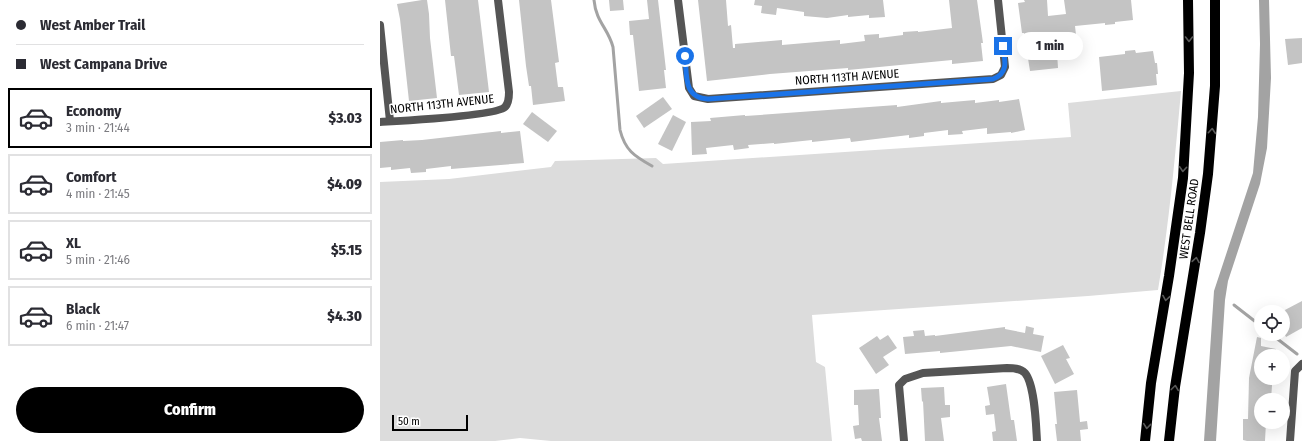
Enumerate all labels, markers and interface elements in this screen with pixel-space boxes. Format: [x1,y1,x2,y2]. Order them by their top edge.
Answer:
text: West Amber Trail [40,16,145,34]
callout: 1 min [1017,32,1083,60]
one-way arrow [1185,36,1193,42]
route end [994,37,1012,55]
text: 1 min [1036,38,1064,53]
route start [676,47,694,65]
text: West Campana Drive [40,55,167,73]
street label: NORTH 113TH AVENUE [794,66,900,88]
street label: NORTH 113TH AVENUE [389,92,495,116]
icon: car [18,100,54,136]
text: Economy [66,102,121,120]
text: $3.03 [329,109,362,127]
text: 3 min · 21:44 [66,120,130,135]
one-way arrow [1207,128,1216,134]
icon: car [18,166,54,202]
one-way arrow [1179,166,1188,172]
text: Comfort [66,168,117,186]
text: $4.09 [327,175,362,193]
street label: WEST BELL ROAD [1176,178,1202,260]
text: 4 min · 21:45 [66,186,130,201]
icon: car [18,232,54,268]
text: XL [66,234,81,252]
text: $5.15 [331,241,362,259]
text: 5 min · 21:46 [66,252,130,267]
one-way arrow [1191,257,1200,263]
one-way arrow [1162,294,1170,301]
icon: car [18,298,54,334]
text: Black [66,300,100,318]
map controls [1254,305,1290,429]
button: locate [1254,305,1290,341]
text: $4.30 [327,307,362,325]
text: 6 min · 21:47 [66,318,129,333]
button: + [1254,349,1290,385]
one-way arrow [1170,385,1179,391]
button: Confirm [16,387,364,433]
button: − [1254,393,1290,429]
scale bar [392,413,468,432]
text: 50 m [398,415,420,428]
one-way arrow [1142,423,1151,429]

